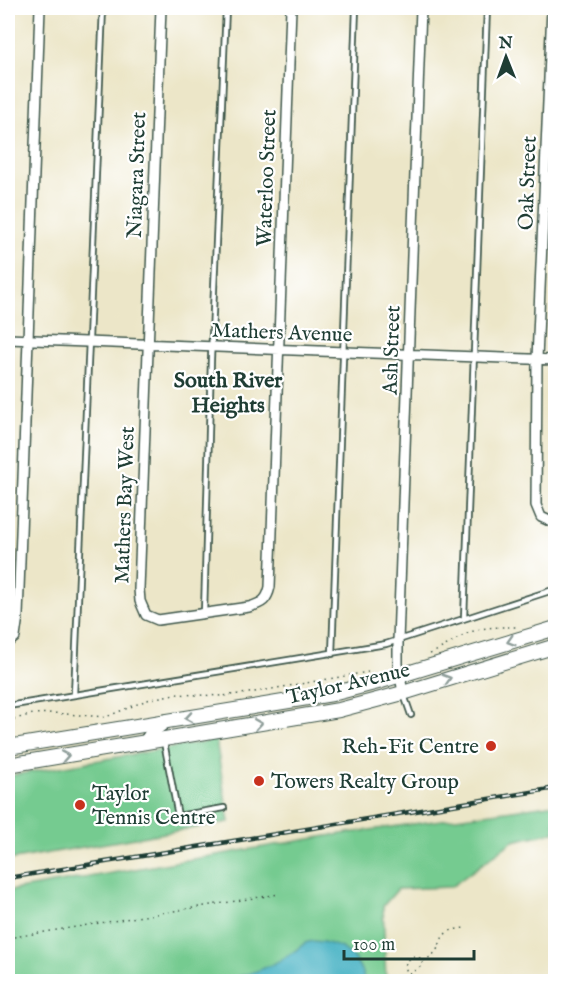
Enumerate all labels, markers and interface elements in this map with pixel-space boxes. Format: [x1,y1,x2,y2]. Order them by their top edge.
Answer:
north arrow [476,27,536,87]
text: N [498,34,513,54]
street label: Waterloo Street [252,109,283,247]
street label: Niagara Street [122,111,153,239]
street label: Oak Street [513,135,544,231]
street label: Ash Street [377,305,408,396]
street label: Mathers Avenue [211,318,353,349]
district label: South River Heights [174,367,283,420]
street label: Mathers Bay West [109,426,142,584]
one-way arrow [507,634,517,646]
street label: Taylor Avenue [284,657,413,712]
one-way arrow [441,674,452,686]
one-way arrow [184,711,194,723]
one-way arrow [253,718,262,730]
place label: Reh-Fit Centre [342,734,479,761]
marker: Reh-Fit Centre [484,739,498,753]
one-way arrow [61,750,70,762]
place label: Towers Realty Group [271,769,459,796]
marker: Towers Realty Group [252,774,266,788]
place label: Taylor Tennis Centre [92,781,216,832]
marker: Taylor Tennis Centre [73,798,87,812]
scale bar [344,923,474,961]
text: 100 m [353,934,395,957]

